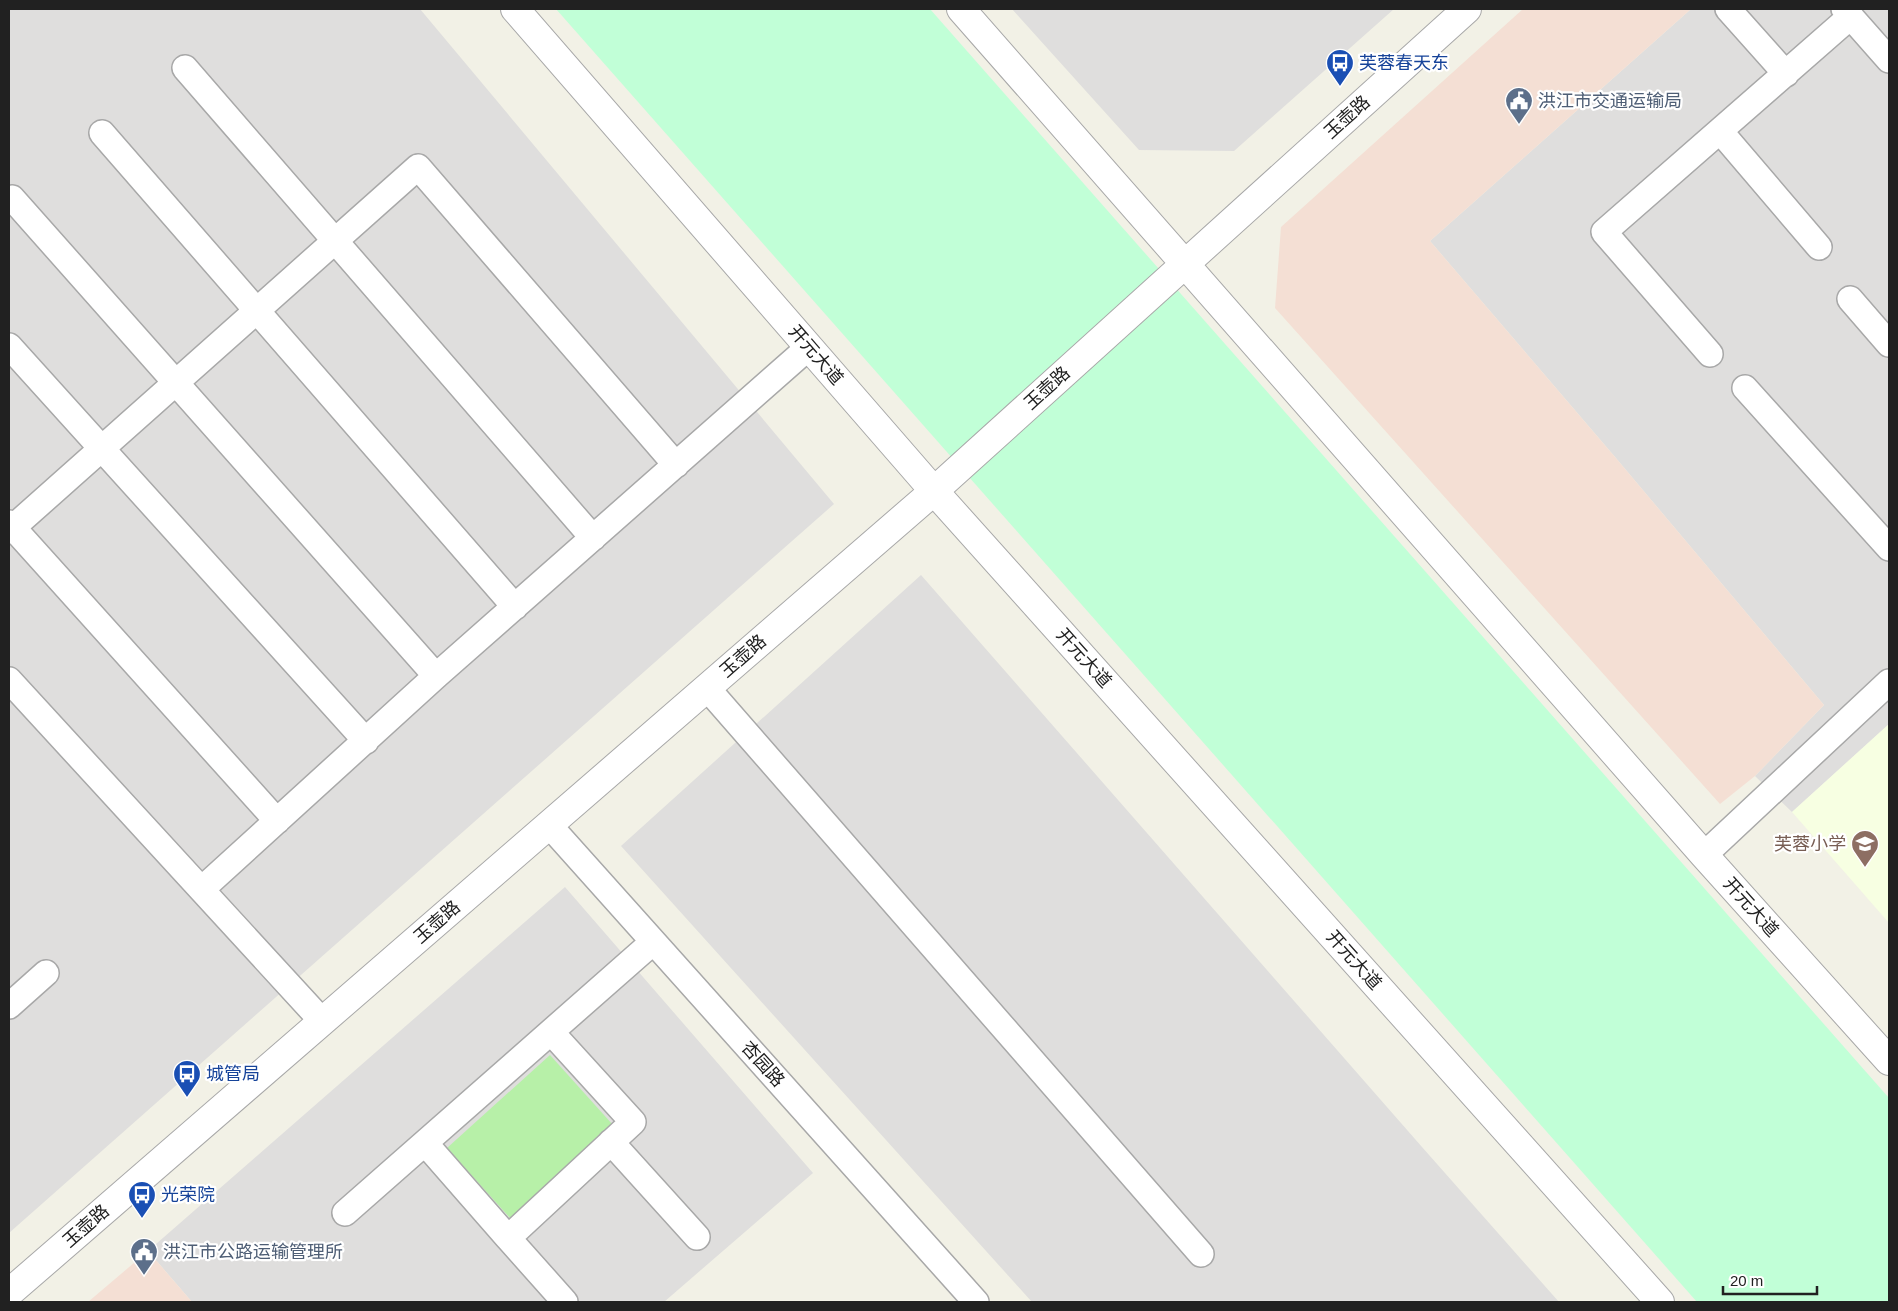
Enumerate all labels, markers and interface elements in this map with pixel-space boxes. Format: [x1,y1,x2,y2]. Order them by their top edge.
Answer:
bus stop icon: 芙蓉春天东 [1325,48,1355,87]
place label: 芙蓉春天东 [1359,53,1449,73]
public building icon: 洪江市交通运输局 [1504,86,1534,125]
place label: 洪江市交通运输局 [1538,91,1682,111]
street label: 玉壶路 [1320,92,1374,142]
street label: 开元大道 [785,321,847,389]
street label: 玉壶路 [1020,363,1074,413]
street label: 开元大道 [1052,625,1116,691]
street label: 玉壶路 [716,631,770,681]
school or university icon: 芙蓉小学 [1850,829,1880,868]
place label: 芙蓉小学 [1774,834,1846,854]
street label: 开元大道 [1719,874,1783,940]
street label: 玉壶路 [410,897,464,947]
street label: 开元大道 [1322,927,1386,993]
street label: 杏园路 [738,1037,788,1091]
bus stop icon: 城管局 [172,1059,202,1098]
place label: 城管局 [206,1064,260,1084]
bus stop icon: 光荣院 [127,1180,157,1219]
place label: 光荣院 [161,1185,215,1205]
street label: 玉壶路 [59,1201,113,1251]
public building icon: 洪江市公路运输管理所 [129,1237,159,1276]
place label: 洪江市公路运输管理所 [163,1242,343,1262]
scale bar [1723,1264,1817,1296]
text: 20 m [1730,1272,1763,1289]

